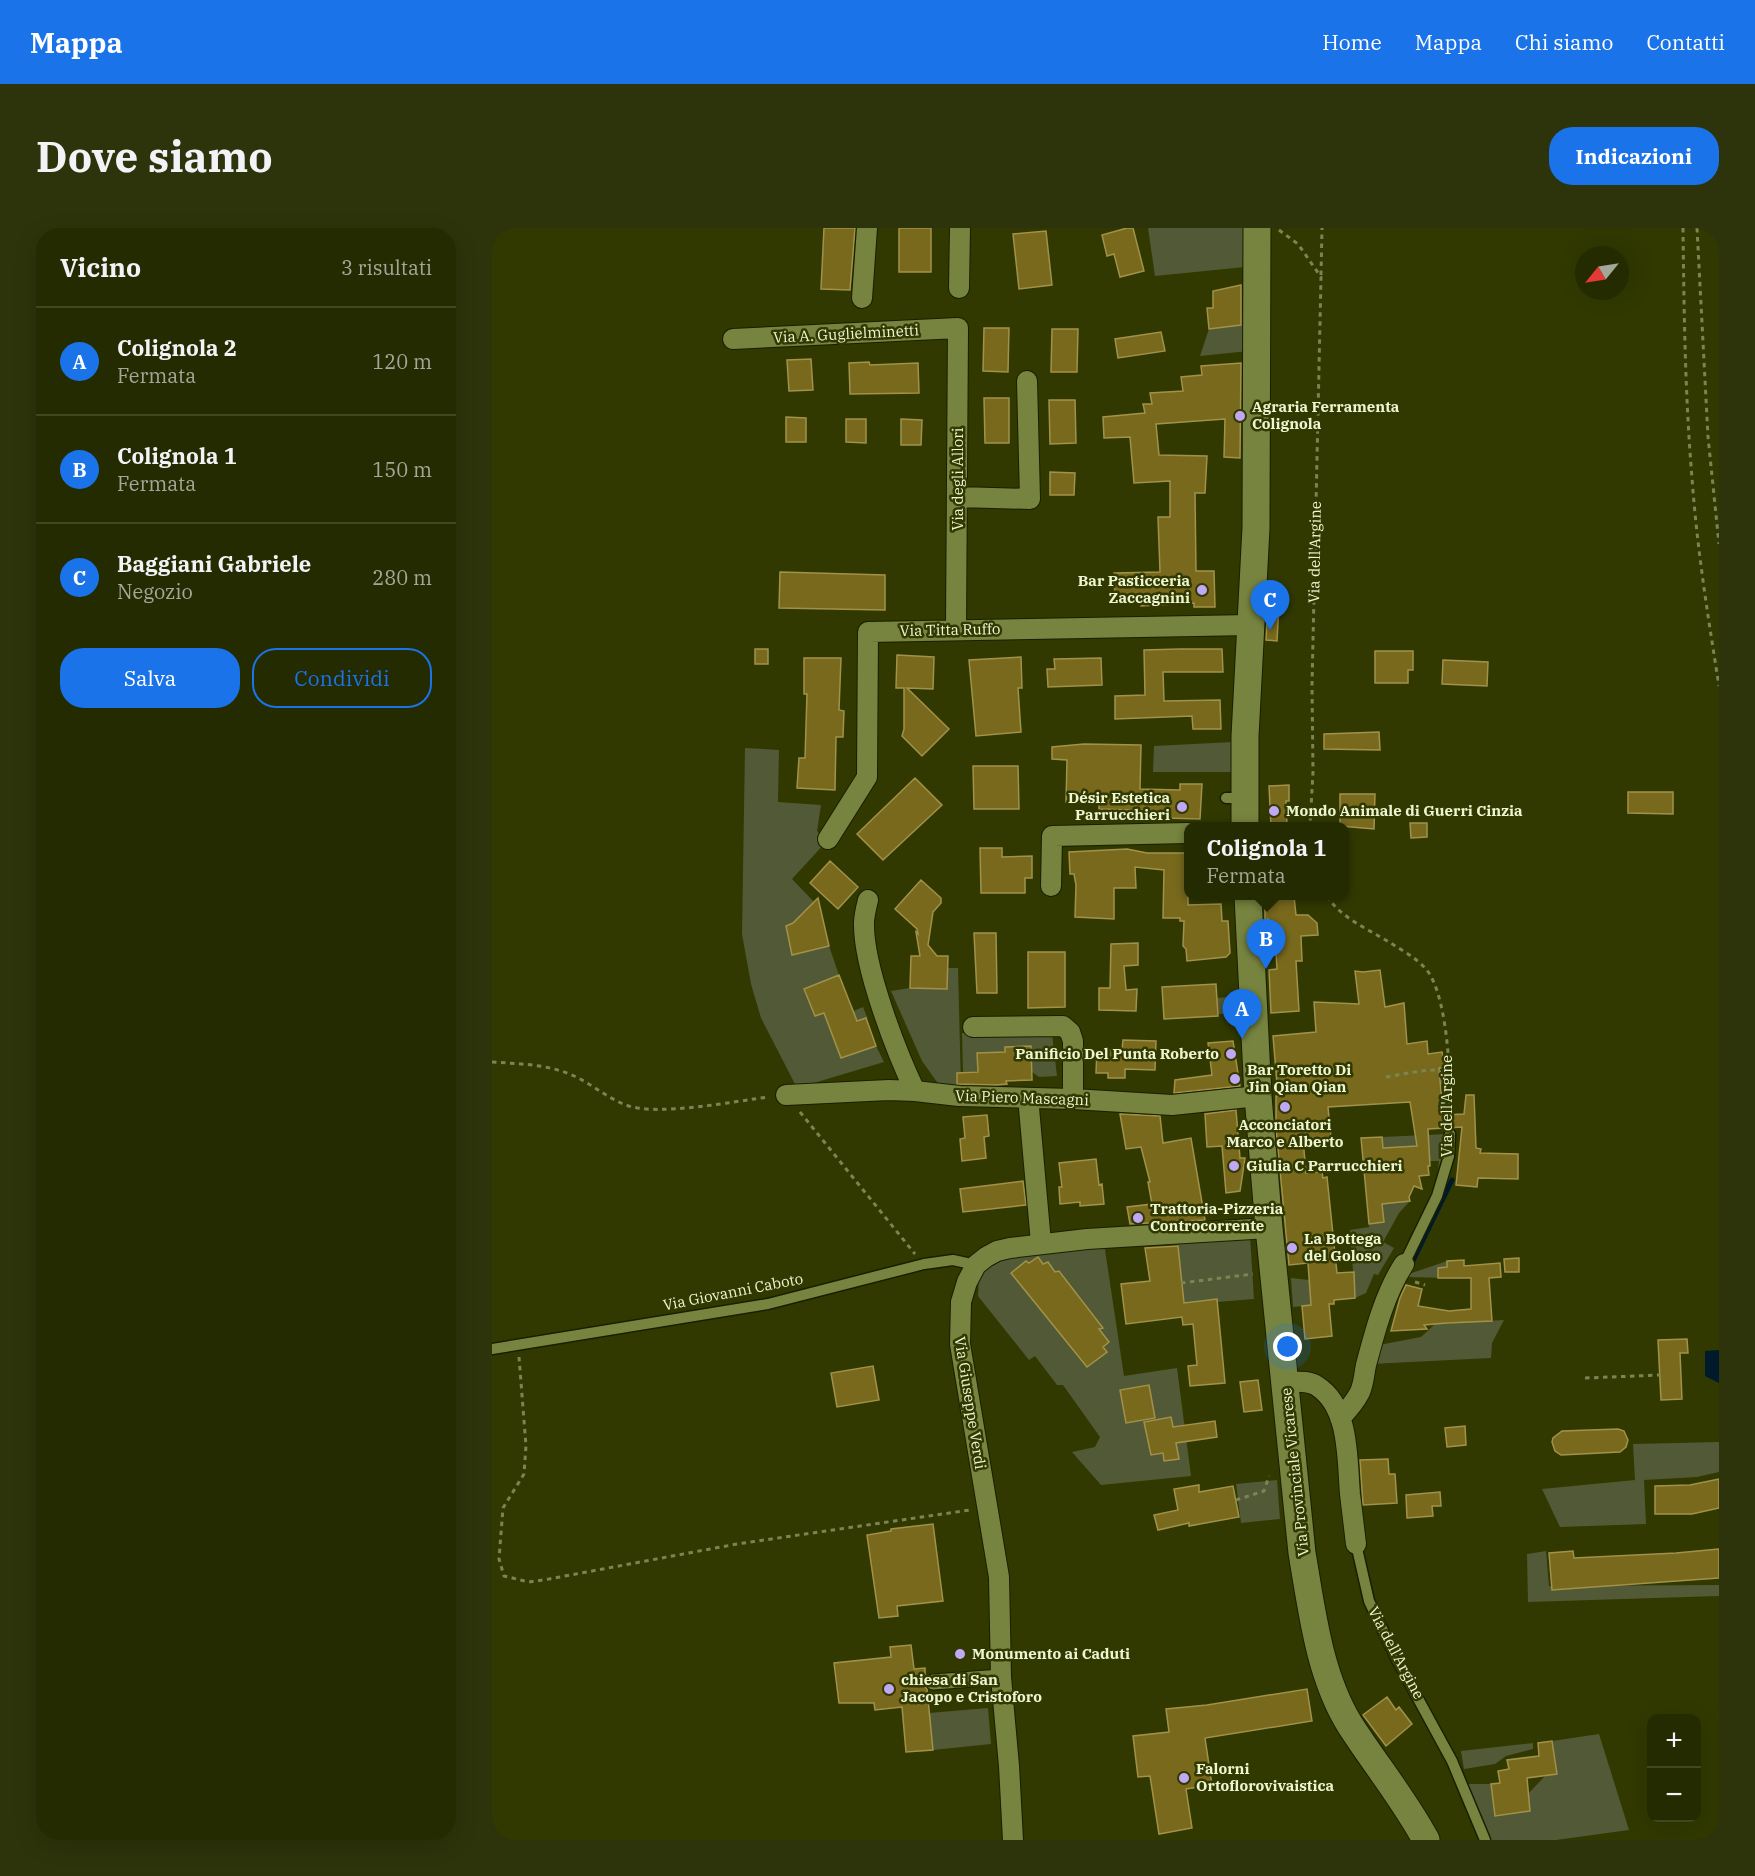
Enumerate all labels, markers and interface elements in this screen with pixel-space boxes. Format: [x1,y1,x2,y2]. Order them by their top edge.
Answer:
text: Mappa [30,24,123,61]
text: Home [1322,28,1382,56]
text: Mappa [1415,28,1482,56]
text: Chi siamo [1515,28,1613,56]
text: Contatti [1646,28,1725,56]
button: Indicazioni [1549,127,1719,185]
text: Dove siamo [36,129,273,184]
north arrow [1575,246,1629,300]
text: Vicino [60,250,141,284]
text: 3 risultati [341,254,432,281]
street label: Via A. Guglielminetti [773,320,920,347]
text: Colignola 2 [117,333,237,362]
text: A [73,348,86,375]
text: 120 m [372,348,432,375]
text: Fermata [117,362,196,389]
place label: Agraria Ferramenta Colignola [1252,397,1400,433]
marker: Agraria Ferramenta Colignola [1233,409,1247,423]
street label: Via degli Allori [948,427,967,531]
text: Colignola 1 [117,441,237,470]
text: B [72,456,87,483]
text: 150 m [372,456,432,483]
text: Fermata [117,470,196,497]
street label: Via dell'Argine [1304,501,1325,603]
text: Baggiani Gabriele [117,549,311,578]
text: C [73,564,86,591]
text: 280 m [372,564,432,591]
place label: Bar Pasticceria Zaccagnini [1078,571,1190,607]
text: Negozio [117,578,193,605]
pin: C [1250,580,1290,630]
marker: Bar Pasticceria Zaccagnini [1195,583,1209,597]
street label: Via Titta Ruffo [900,619,1000,640]
button: Salva [60,648,240,708]
button: Condividi [252,648,432,708]
place label: Désir Estetica Parrucchieri [1068,788,1170,824]
marker: Désir Estetica Parrucchieri [1175,800,1189,814]
place label: Mondo Animale di Guerri Cinzia [1286,801,1523,820]
marker: Mondo Animale di Guerri Cinzia [1267,804,1281,818]
popup [1184,822,1349,900]
text: Colignola 1 [1207,833,1326,862]
text: Fermata [1207,862,1286,889]
pin: B [1246,920,1286,969]
pin: A [1222,990,1262,1039]
place label: Panificio Del Punta Roberto [1015,1044,1219,1063]
marker: Panificio Del Punta Roberto [1224,1047,1238,1061]
street label: Via dell'Argine [1437,1055,1456,1157]
place label: Bar Toretto Di Jin Qian Qian [1247,1060,1351,1096]
marker: Bar Toretto Di Jin Qian Qian [1228,1072,1242,1086]
street label: Via Piero Mascagni [955,1086,1089,1109]
marker: Acconciatori Marco e Alberto [1278,1100,1292,1114]
place label: Acconciatori Marco e Alberto [1227,1115,1344,1151]
place label: Giulia C Parrucchieri [1246,1156,1403,1175]
marker: Giulia C Parrucchieri [1227,1159,1241,1173]
place label: Trattoria-Pizzeria Controcorrente [1150,1199,1284,1235]
marker: Trattoria-Pizzeria Controcorrente [1131,1211,1145,1225]
place label: La Bottega del Goloso [1304,1229,1382,1265]
marker: La Bottega del Goloso [1285,1241,1299,1255]
street label: Via Giovanni Caboto [661,1269,805,1314]
your location [1273,1332,1302,1361]
street label: Via Giuseppe Verdi [951,1335,990,1471]
street label: Via Provinciale Vicarese [1276,1387,1313,1557]
street label: Via dell'Argine [1364,1603,1429,1702]
place label: Monumento ai Caduti [972,1644,1130,1663]
marker: Monumento ai Caduti [953,1647,967,1661]
place label: chiesa di San Jacopo e Cristoforo [901,1670,1042,1706]
marker: chiesa di San Jacopo e Cristoforo [882,1682,896,1696]
map controls [1647,1714,1701,1822]
button: + [1647,1714,1701,1768]
place label: Falorni Ortoflorovivaistica [1196,1759,1335,1795]
button: − [1647,1768,1701,1822]
marker: Falorni Ortoflorovivaistica [1177,1771,1191,1785]

